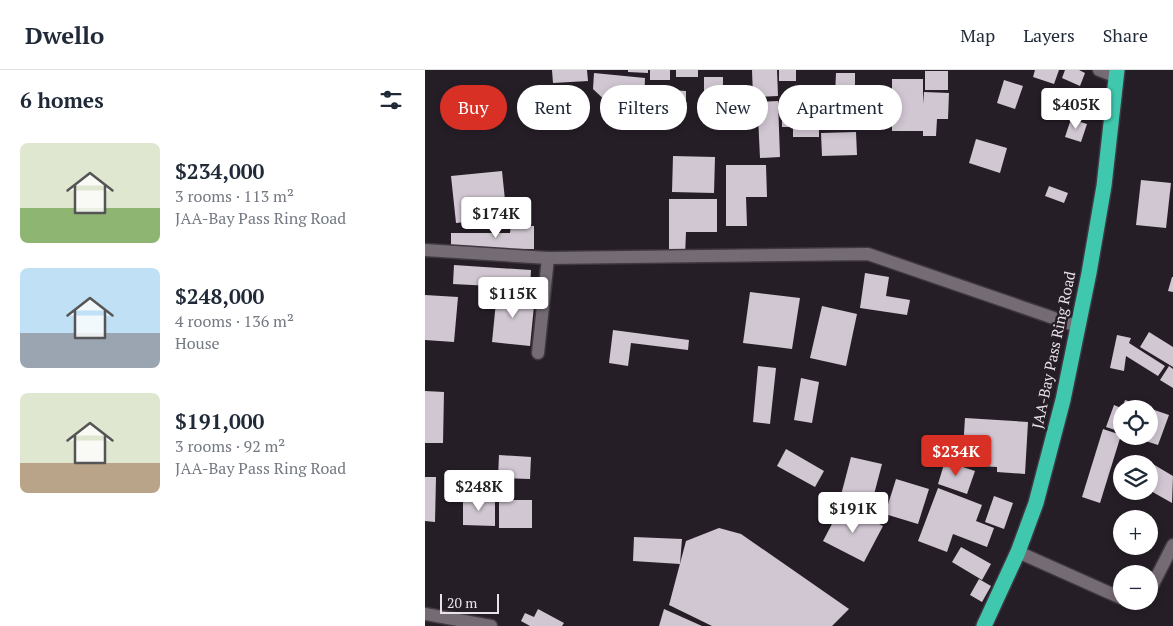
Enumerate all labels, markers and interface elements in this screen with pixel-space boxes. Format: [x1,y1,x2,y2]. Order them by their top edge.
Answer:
text: Dwello [25,19,104,51]
text: Map [960,23,995,47]
text: Layers [1023,23,1075,47]
text: Share [1103,23,1148,47]
chip: Buy [440,85,507,130]
chip: Rent [517,85,590,130]
chip: Filters [600,85,687,130]
chip: New [697,85,768,130]
chip: Apartment [778,85,902,130]
text: 6 homes [20,86,104,114]
icon: filters [377,86,405,114]
pin: $405K [1041,88,1111,130]
text: $405K [1052,93,1100,115]
text: $234,000 [175,157,264,185]
icon: home [60,163,120,223]
text: 3 rooms · 113 m² [175,185,294,207]
pin: $174K [461,196,531,239]
text: $174K [472,202,520,224]
text: JAA-Bay Pass Ring Road [175,207,346,229]
street label: JAA-Bay Pass Ring Road [1027,269,1079,430]
pin: $115K [478,276,548,319]
text: $248,000 [175,282,264,310]
text: $115K [489,282,537,304]
icon: home [60,288,120,348]
text: 4 rooms · 136 m² [175,310,294,332]
text: House [175,332,220,354]
map controls [1113,400,1158,610]
button: locate [1113,400,1158,445]
text: $191,000 [175,407,264,435]
icon: home [60,413,120,473]
pin: $234K [921,434,991,477]
text: 3 rooms · 92 m² [175,435,285,457]
text: $234K [932,440,980,462]
button: layers [1113,455,1158,500]
text: JAA-Bay Pass Ring Road [175,457,346,479]
pin: $248K [444,470,514,512]
text: $248K [455,475,503,497]
pin: $191K [818,492,888,534]
text: $191K [829,497,877,519]
button: + [1113,510,1158,555]
button: − [1113,565,1158,610]
scale bar [440,591,499,614]
text: 20 m [447,593,477,612]

